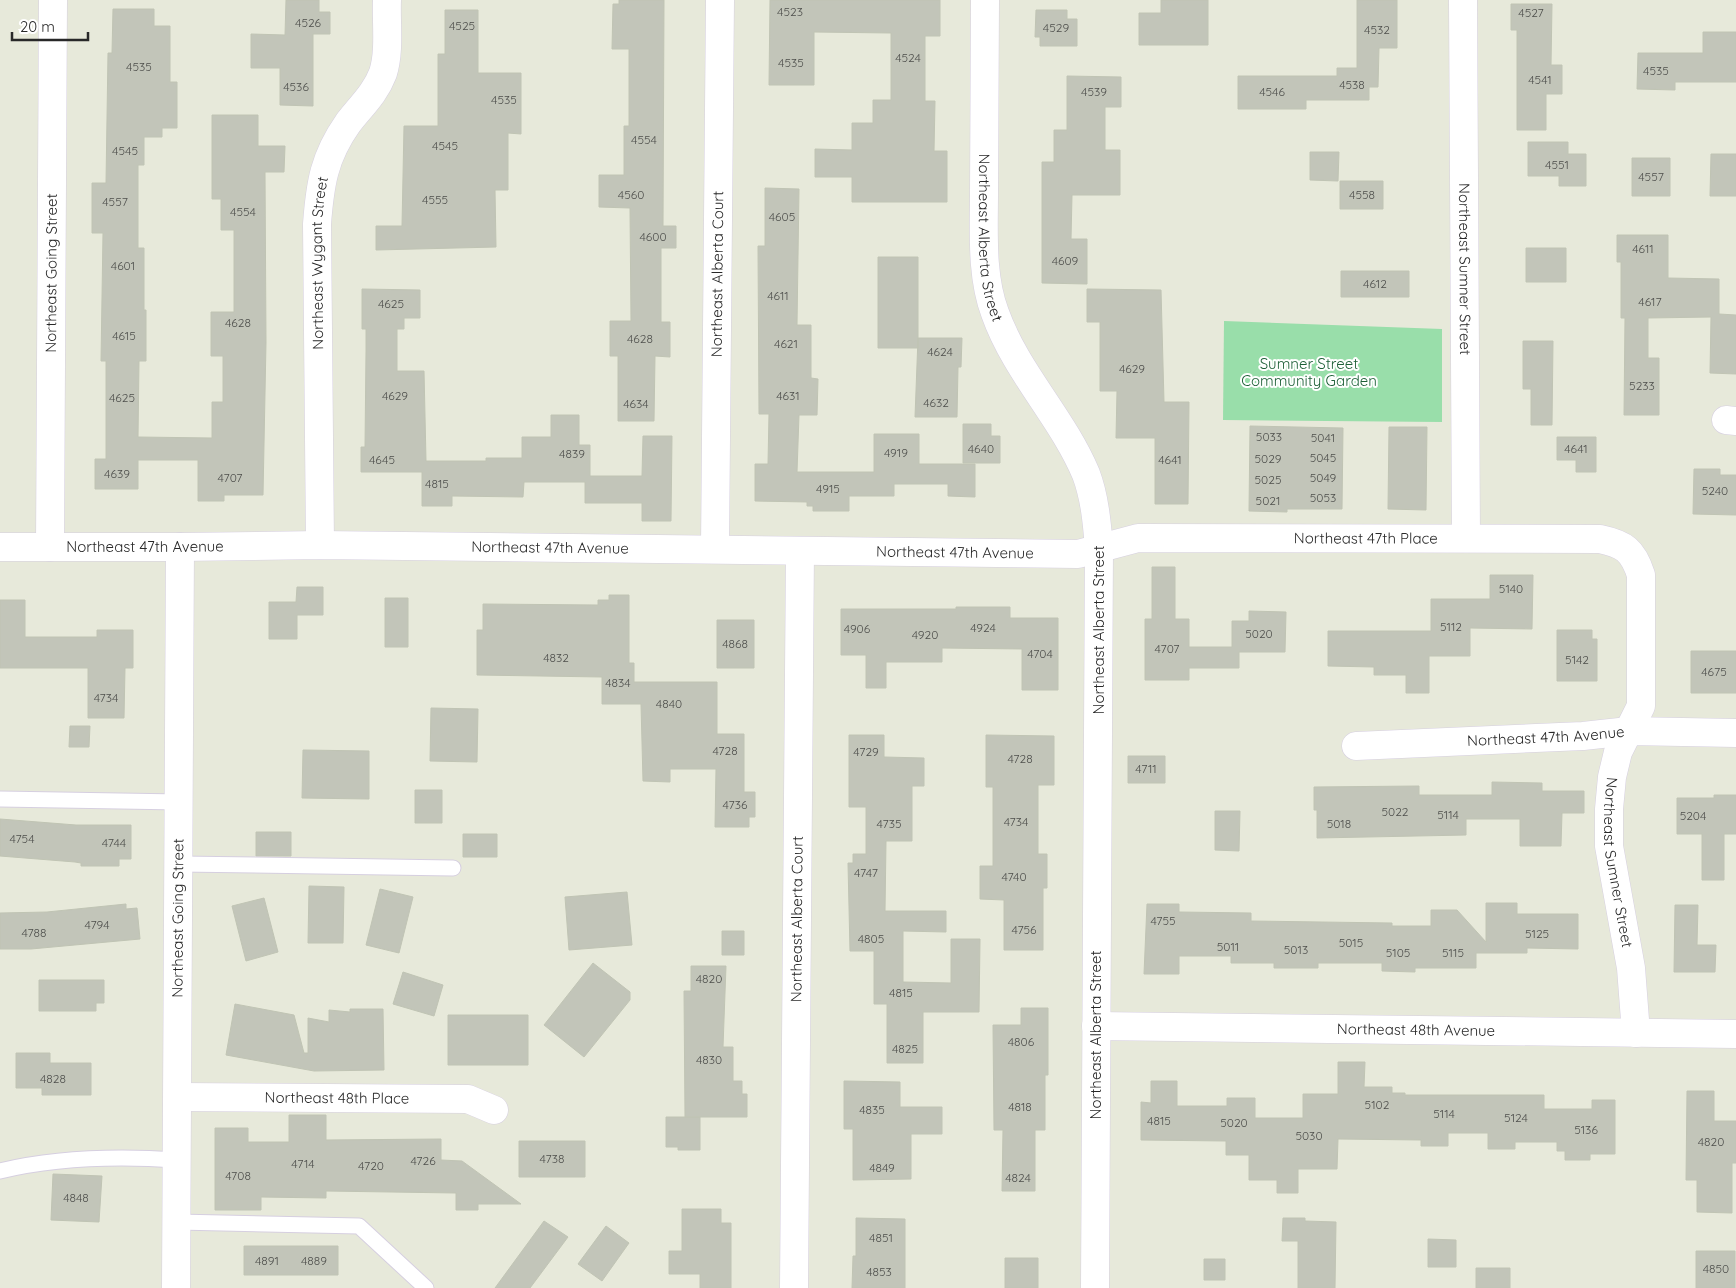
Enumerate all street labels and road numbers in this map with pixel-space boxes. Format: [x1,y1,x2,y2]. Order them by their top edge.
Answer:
street label: Northeast Alberta Street [975,153,1007,324]
street label: Northeast Wygant Street [307,175,332,350]
street label: Northeast Sumner Street [1455,183,1475,355]
street label: Northeast Alberta Court [707,191,727,357]
street label: Northeast Going Street [41,193,61,353]
street label: Northeast 47th Place [1294,528,1438,548]
street label: Northeast 47th Avenue [66,536,224,556]
street label: Northeast 47th Avenue [471,537,629,558]
street label: Northeast 47th Avenue [876,542,1034,562]
street label: Northeast Alberta Street [1089,546,1108,714]
street label: Northeast 47th Avenue [1467,722,1625,750]
street label: Northeast Sumner Street [1600,776,1637,949]
street label: Northeast Alberta Court [786,836,807,1002]
street label: Northeast Going Street [168,838,187,998]
street label: Northeast Alberta Street [1086,951,1105,1119]
street label: Northeast 48th Avenue [1337,1019,1495,1040]
street label: Northeast 48th Place [265,1088,409,1108]

